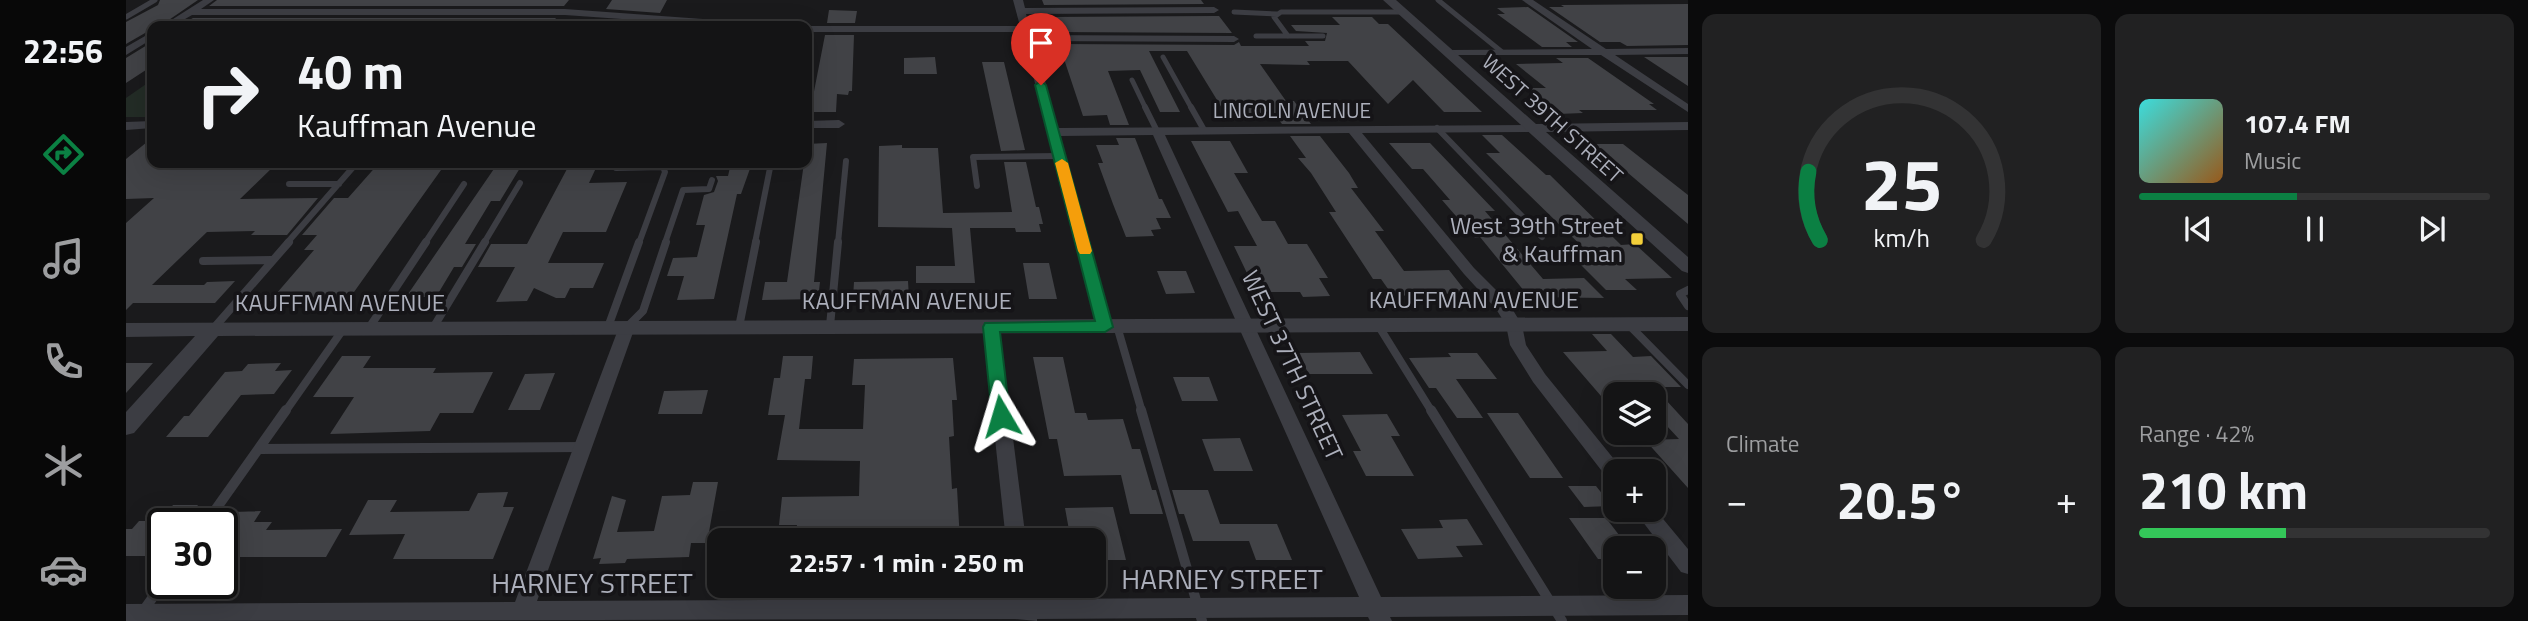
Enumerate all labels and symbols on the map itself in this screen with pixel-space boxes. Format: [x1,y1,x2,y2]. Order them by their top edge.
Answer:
pin [1011,13,1071,85]
street label: WEST 39TH STREET [1475,46,1631,190]
street label: LINCOLN AVENUE [1213,94,1371,126]
place label: West 39th Street & Kauffman [1450,207,1624,271]
marker: West 39th Street & Kauffman [1629,231,1645,247]
street label: WEST 37TH STREET [1233,264,1353,466]
street label: KAUFFMAN AVENUE [1369,281,1579,317]
street label: KAUFFMAN AVENUE [802,282,1012,318]
street label: KAUFFMAN AVENUE [235,284,445,320]
position arrow [964,379,1038,453]
speed limit sign: 30 [147,508,238,599]
street label: HARNEY STREET [1121,557,1323,600]
street label: HARNEY STREET [491,561,693,604]

